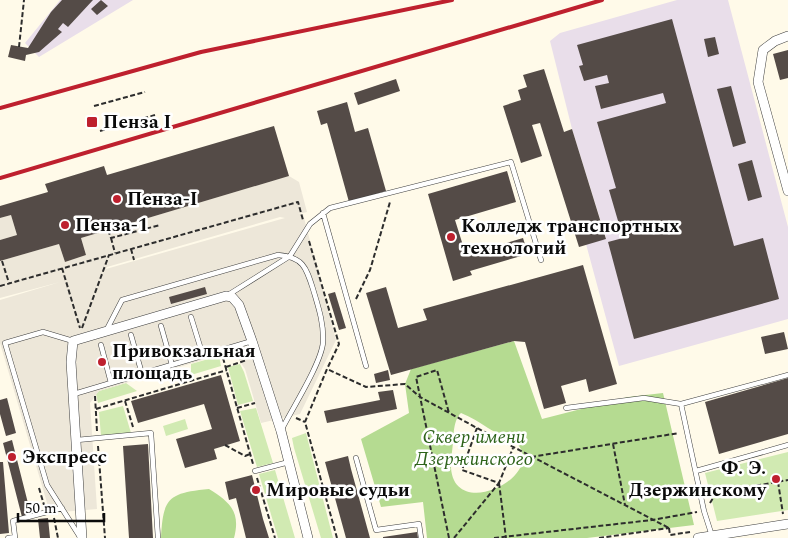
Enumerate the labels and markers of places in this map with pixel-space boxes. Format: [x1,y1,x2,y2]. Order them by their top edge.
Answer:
place label: Пенза I [103,108,171,137]
marker: Пенза I [85,115,99,129]
place label: Пенза-I [127,185,198,214]
marker: Пенза-I [111,193,123,205]
place label: Пенза-1 [75,211,148,240]
place label: Колледж транспортных технологий [461,212,680,263]
marker: Пенза-1 [59,219,71,231]
marker: Колледж транспортных технологий [445,231,457,243]
place label: Привокзальная площадь [112,337,256,388]
marker: Привокзальная площадь [96,356,108,368]
place label: Экспресс [22,443,107,472]
marker: Экспресс [6,451,18,463]
place label: Ф. Э. Дзержинскому [629,454,767,505]
marker: Ф. Э. Дзержинскому [770,473,782,485]
place label: Мировые судьи [266,476,410,505]
marker: Мировые судьи [250,484,262,496]

